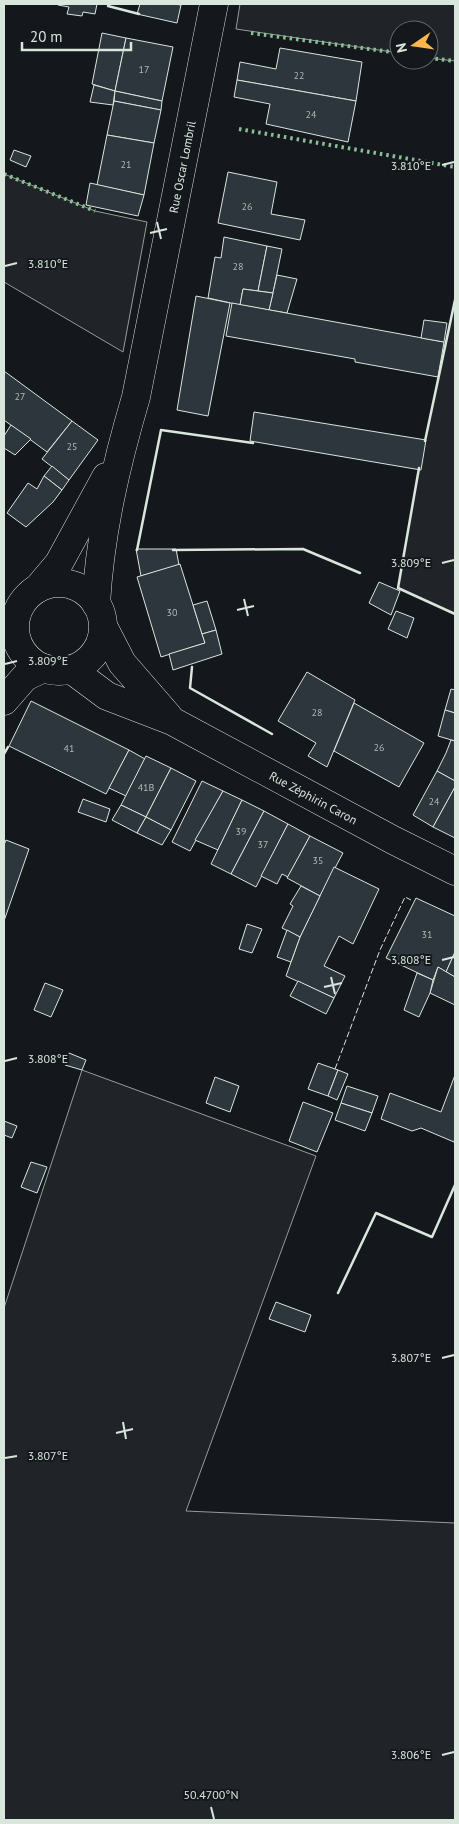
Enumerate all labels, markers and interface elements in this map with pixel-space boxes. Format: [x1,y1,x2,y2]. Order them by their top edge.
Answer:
scale bar [22,20,131,52]
north arrow [389,20,439,70]
text: 20 m [30,27,63,46]
text: N [392,41,411,54]
house number: 17 [139,63,149,76]
house number: 22 [294,69,304,82]
house number: 24 [306,108,317,121]
street label: Rue Oscar Lombril [165,119,198,214]
house number: 21 [121,158,131,171]
text: 3.810°E [391,158,431,173]
house number: 26 [242,200,252,213]
text: 3.810°E [28,256,68,271]
house number: 28 [233,260,243,273]
house number: 27 [15,390,25,403]
house number: 25 [67,440,77,453]
text: 3.809°E [391,555,431,570]
house number: 30 [167,606,178,619]
text: 3.809°E [28,653,68,668]
house number: 28 [312,706,322,719]
house number: 26 [374,741,384,754]
house number: 41 [64,742,74,755]
street label: Rue Zéphirin Caron [267,767,360,827]
house number: 41B [138,781,155,794]
house number: 24 [429,795,440,808]
house number: 39 [236,825,246,838]
house number: 37 [258,838,268,851]
house number: 35 [313,854,323,867]
house number: 31 [422,928,432,941]
text: 3.808°E [391,952,431,967]
text: 3.808°E [28,1051,68,1066]
text: 3.807°E [391,1350,431,1365]
text: 3.807°E [28,1448,68,1463]
text: 3.806°E [391,1747,431,1762]
text: 50.4700°N [184,1787,238,1802]

